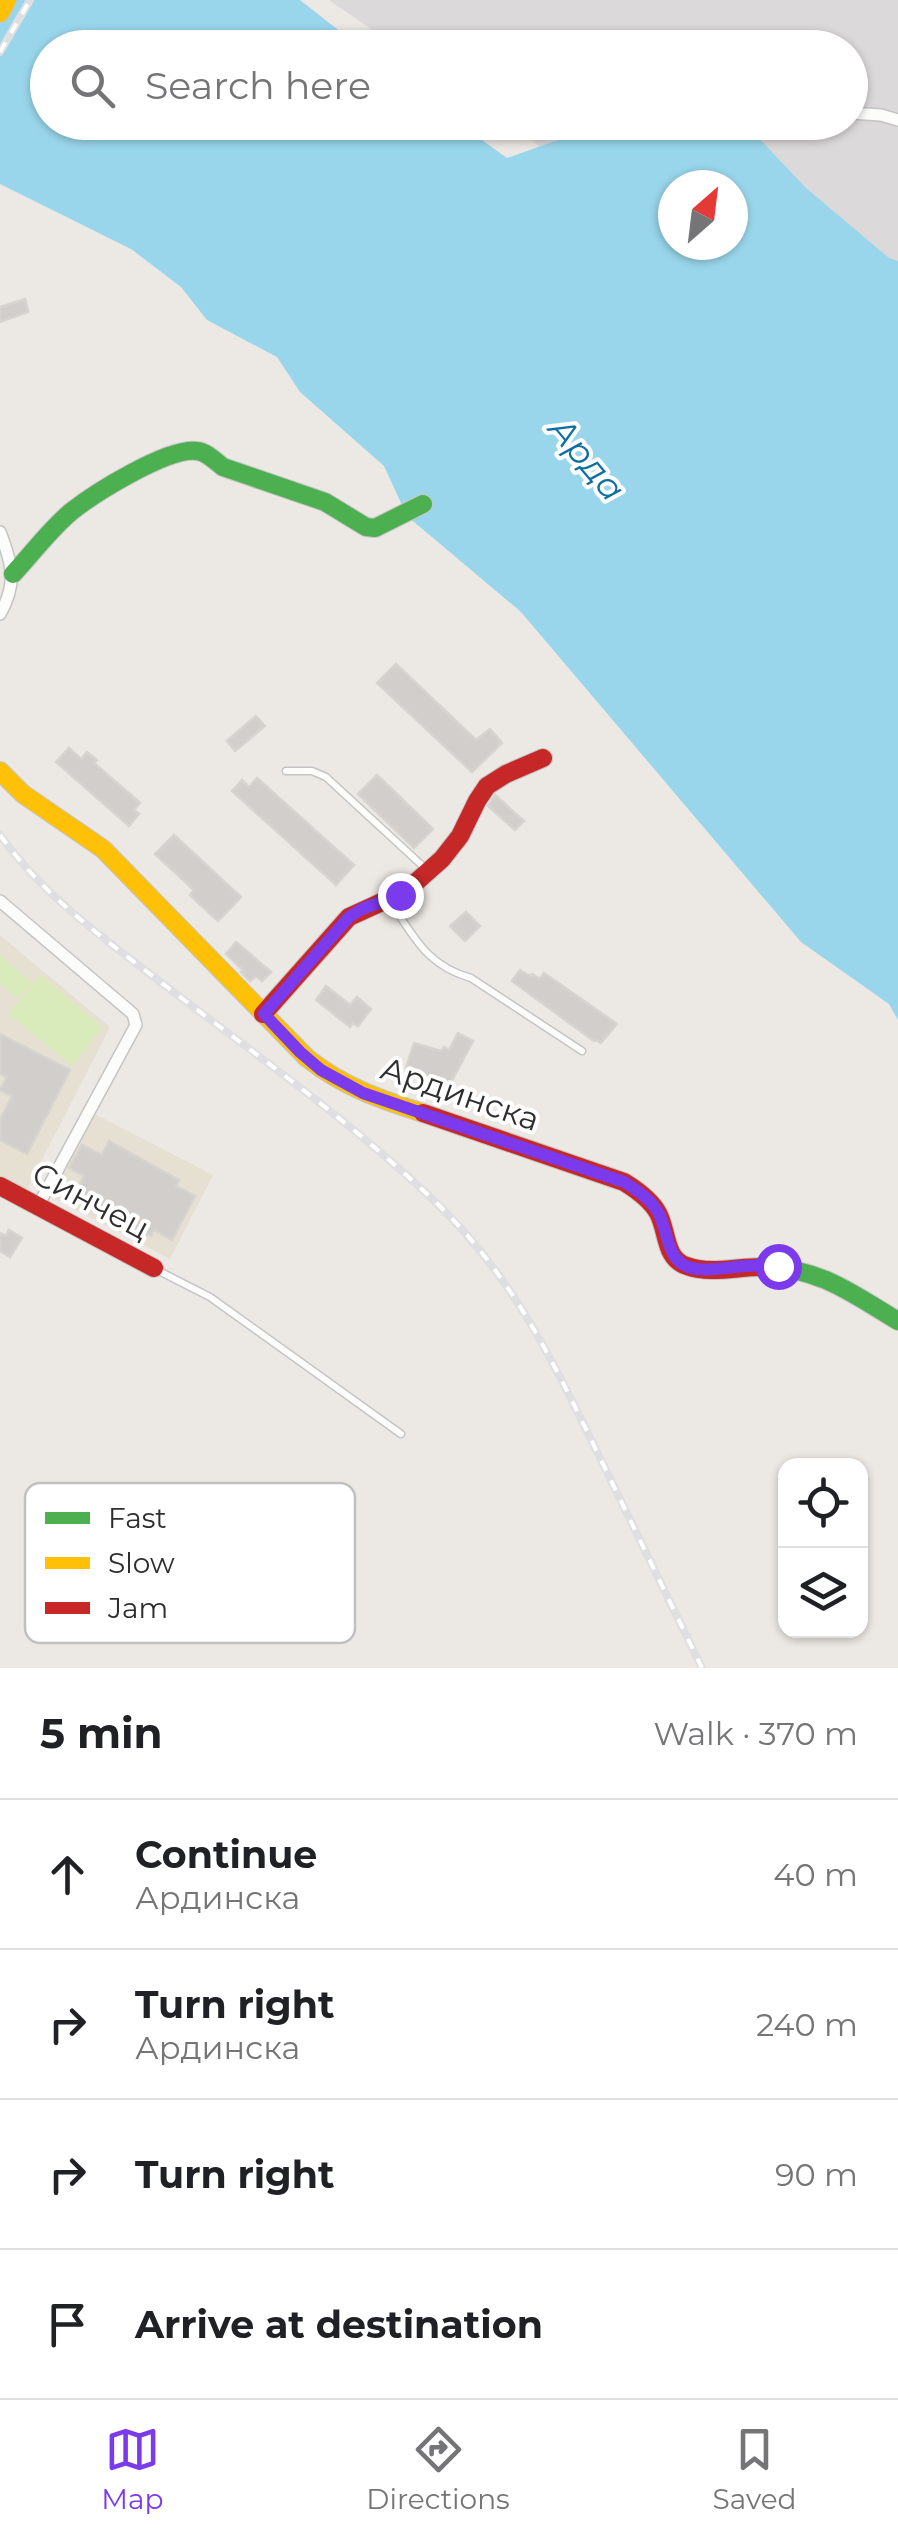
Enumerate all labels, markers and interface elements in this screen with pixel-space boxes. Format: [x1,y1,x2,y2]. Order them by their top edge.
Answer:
search box [30,30,868,140]
icon: search [65,58,120,113]
text: Search here [145,62,371,109]
north arrow [658,170,748,260]
water label: Арда [539,406,635,510]
route end [378,873,424,919]
street label: Ардинска [376,1048,545,1139]
street label: Синчец [26,1153,157,1248]
route start [756,1244,802,1290]
map controls [778,1458,868,1638]
button: locate [778,1458,868,1548]
legend [25,1483,355,1643]
text: Fast [108,1501,167,1535]
text: Slow [108,1546,175,1580]
button: layers [778,1548,868,1638]
text: Jam [107,1591,168,1625]
text: 5 min [40,1707,163,1759]
text: Walk · 370 m [653,1714,858,1753]
text: Continue [135,1831,317,1878]
icon: ahead [40,1847,95,1902]
text: 40 m [773,1855,858,1894]
text: Ардинска [135,1878,300,1917]
text: Turn right [135,1981,334,2028]
icon: right [40,1997,95,2052]
text: 240 m [756,2005,858,2044]
text: Ардинска [135,2028,300,2067]
icon: right [40,2147,95,2202]
text: Turn right [135,2151,334,2198]
text: 90 m [775,2155,858,2194]
icon: arrive [40,2297,95,2352]
text: Arrive at destination [135,2301,543,2348]
tab: Map [101,2422,164,2516]
tab: Directions [366,2422,510,2516]
tab: Saved [712,2422,797,2516]

